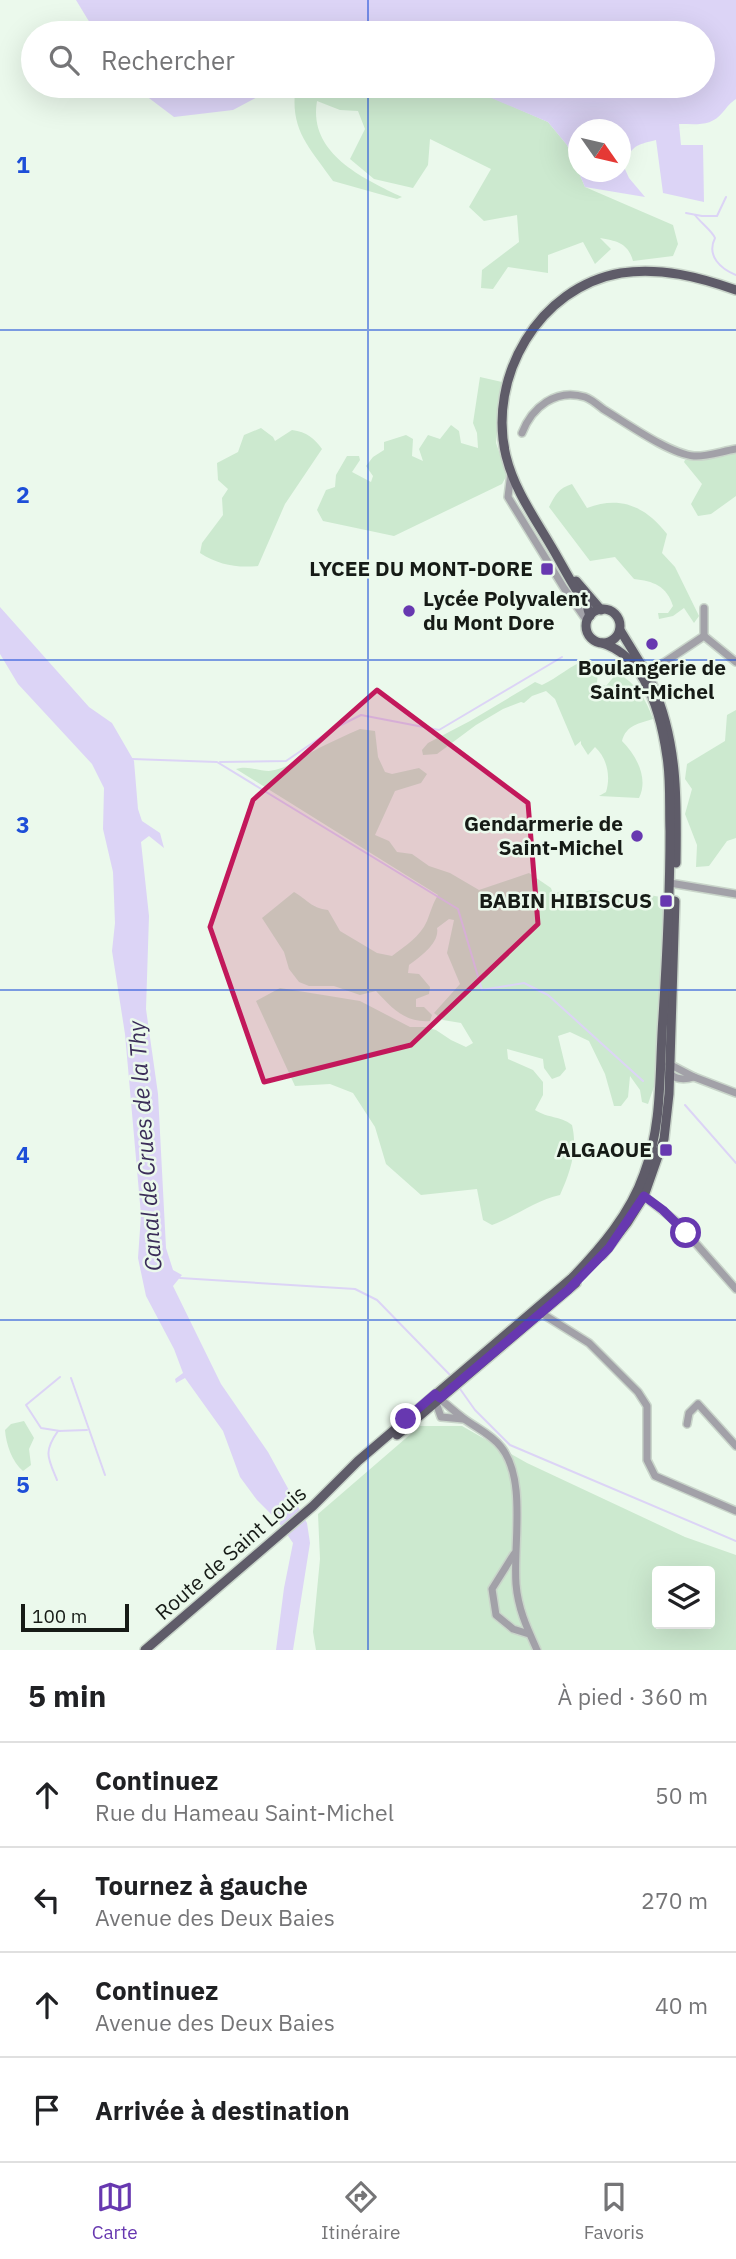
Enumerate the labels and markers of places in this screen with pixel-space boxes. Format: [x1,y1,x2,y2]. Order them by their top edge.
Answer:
place label: LYCEE DU MONT-DORE [309,554,533,582]
marker: LYCEE DU MONT-DORE [539,561,555,577]
place label: Lycée Polyvalent du Mont Dore [423,584,588,636]
marker: Lycée Polyvalent du Mont Dore [401,603,417,619]
marker: Boulangerie de Saint-Michel [644,636,660,652]
place label: Boulangerie de Saint-Michel [578,653,726,705]
place label: Gendarmerie de Saint-Michel [464,809,623,861]
marker: Gendarmerie de Saint-Michel [629,828,645,844]
place label: BABIN HIBISCUS [479,886,652,914]
marker: BABIN HIBISCUS [658,893,674,909]
place label: ALGAOUE [556,1135,652,1163]
marker: ALGAOUE [658,1142,674,1158]

